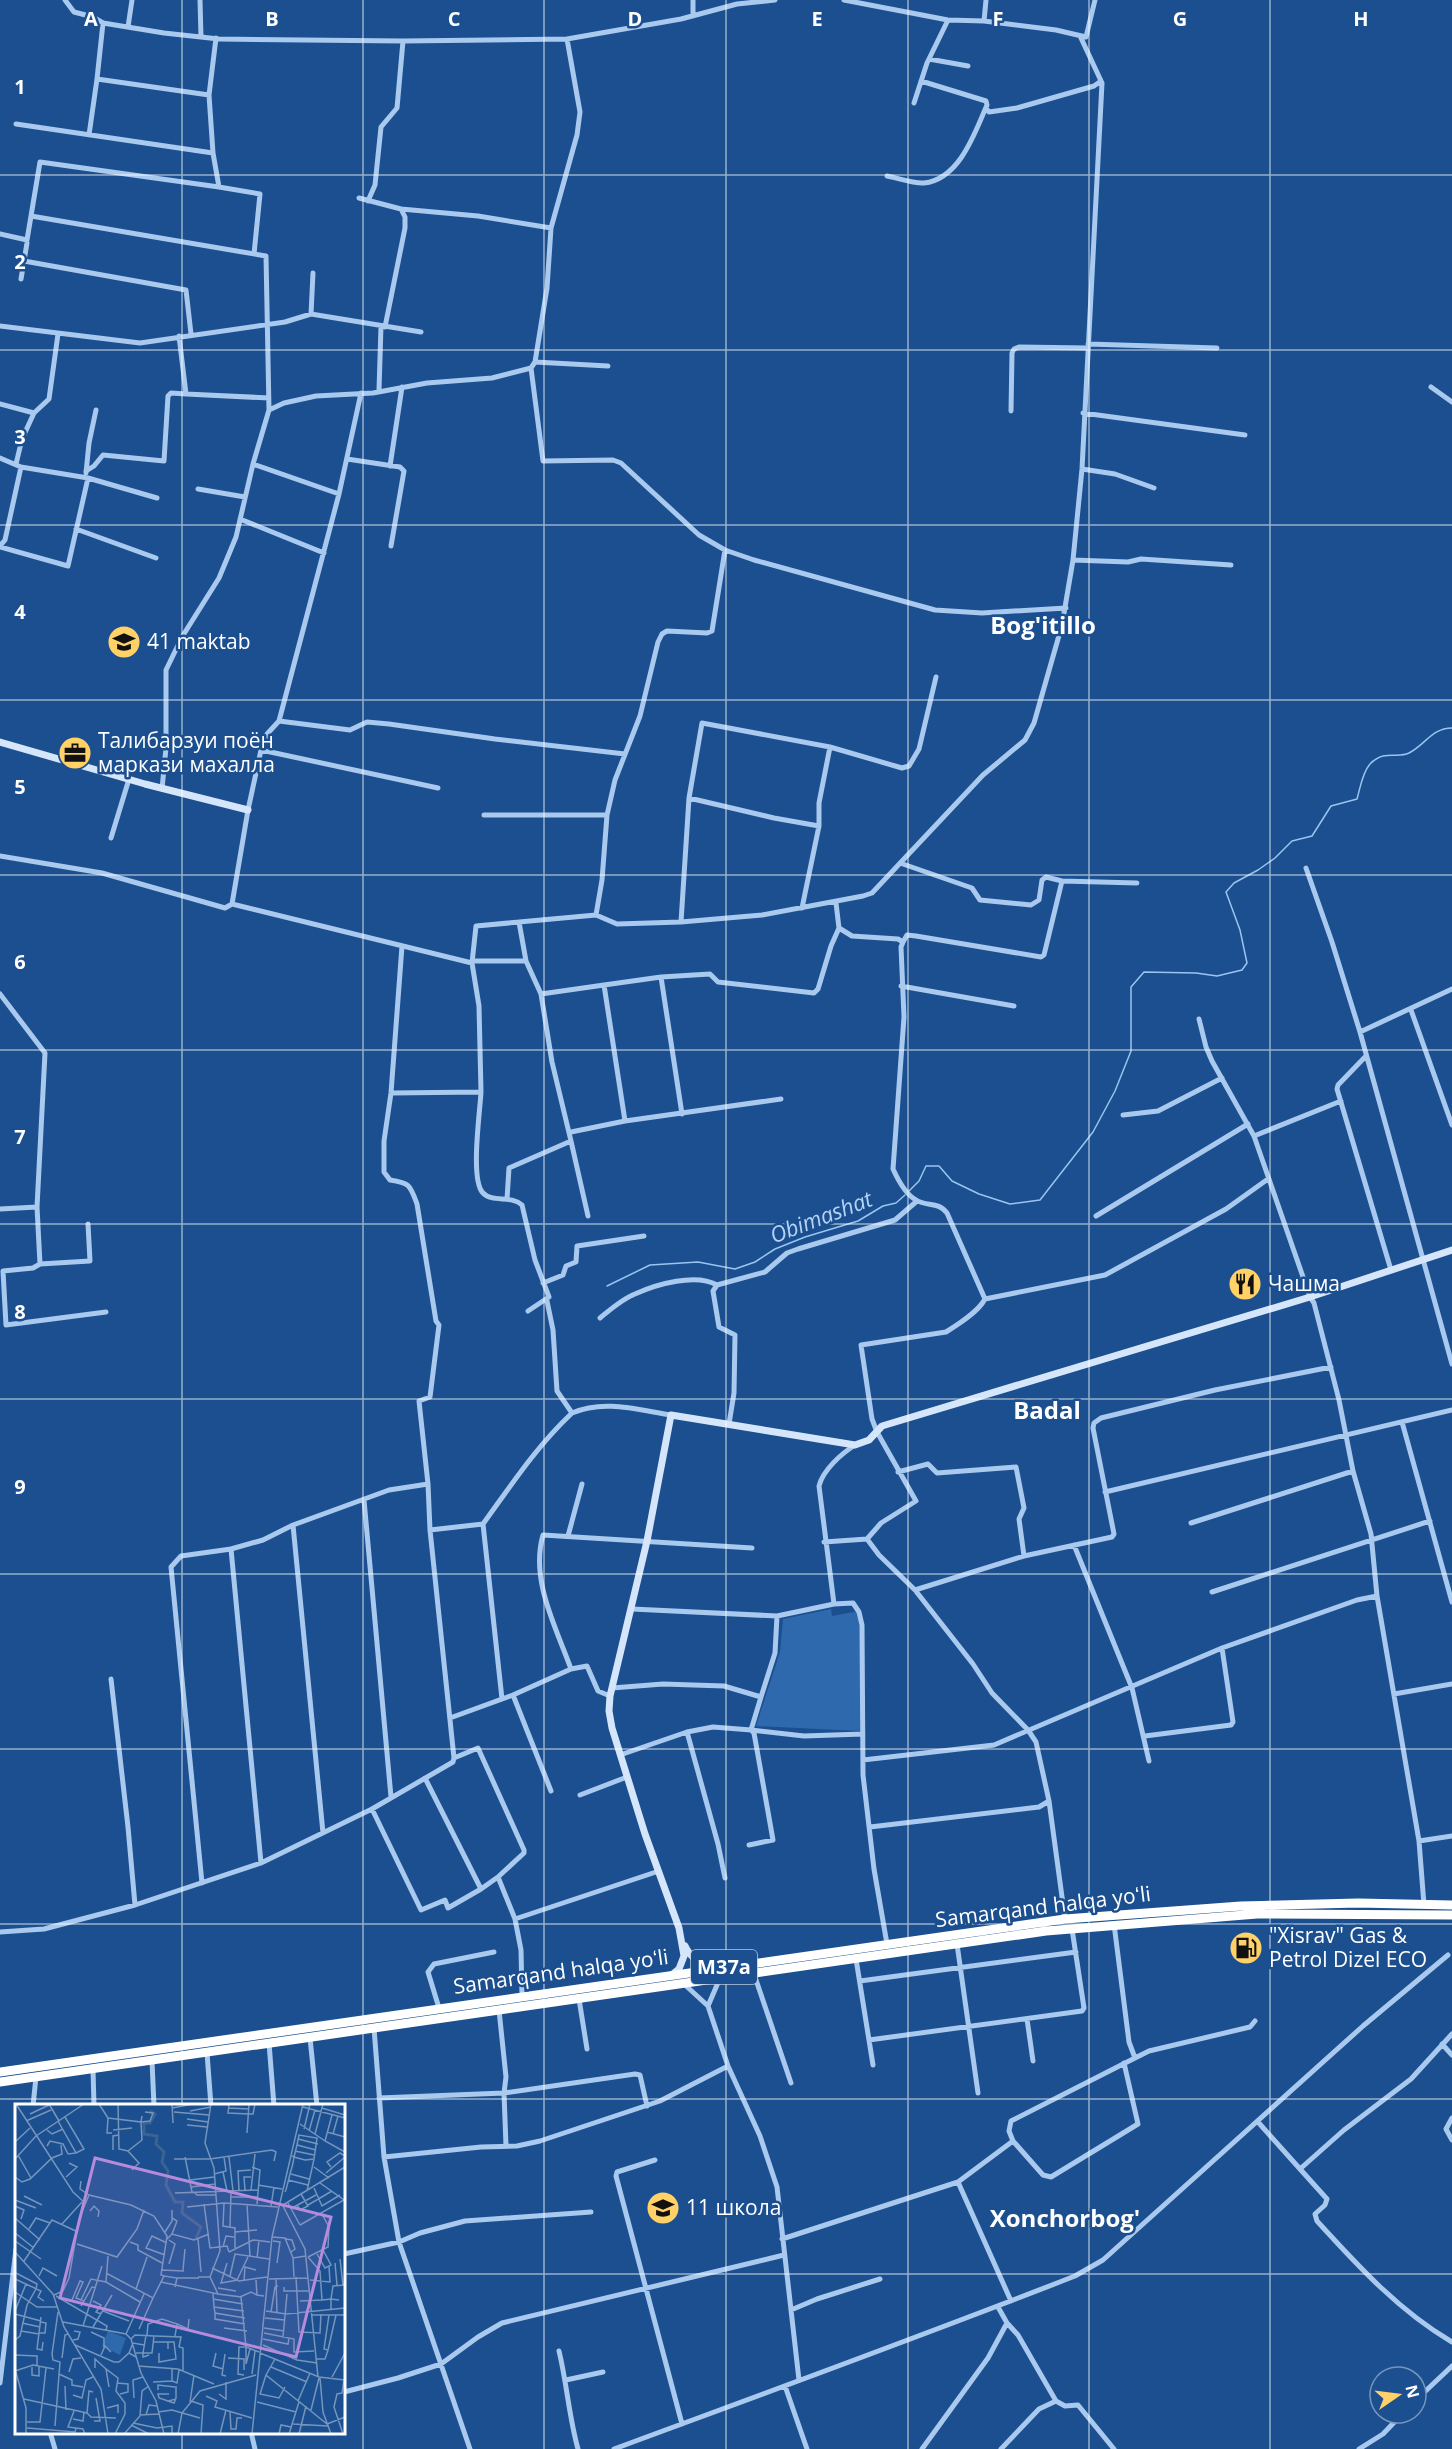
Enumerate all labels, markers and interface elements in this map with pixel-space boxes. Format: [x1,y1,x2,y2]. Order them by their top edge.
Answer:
text: A [84,5,98,32]
text: B [265,5,279,32]
text: C [448,5,461,32]
text: D [628,5,642,32]
text: E [811,5,823,32]
text: F [993,5,1003,32]
text: G [1173,5,1187,32]
text: H [1353,5,1369,32]
text: 1 [14,73,26,100]
text: 2 [14,248,26,275]
text: 3 [14,423,26,450]
text: 4 [14,598,26,625]
district label: Bog'itillo [990,608,1096,641]
school or university icon: 41 maktab [106,624,142,660]
place label: 41 maktab [147,627,251,655]
place label: Талибарзуи поён маркази махалла [98,726,275,778]
office icon: Талибарзуи поён маркази махалла [57,735,93,771]
text: 5 [14,773,26,800]
text: 6 [14,948,26,975]
text: 7 [14,1123,26,1150]
water label: Obimashat [765,1183,877,1249]
restaurant icon: Чашма [1227,1266,1263,1302]
place label: Чашма [1268,1269,1340,1297]
text: 8 [14,1298,26,1325]
district label: Badal [1013,1393,1081,1426]
text: 9 [14,1473,26,1500]
street label: Samarqand halqa yoʻli [934,1879,1152,1933]
place label: "Xisrav" Gas & Petrol Dizel ECO [1269,1921,1427,1973]
fuel station icon: "Xisrav" Gas & Petrol Dizel ECO [1228,1930,1264,1966]
street label: Samarqand halqa yoʻli [452,1942,670,2000]
road number: M37a [691,1950,757,1984]
inset map [15,2104,345,2434]
school or university icon: 11 школа [645,2190,681,2226]
place label: 11 школа [686,2193,781,2221]
district label: Xonchorbog' [990,2201,1140,2234]
north arrow [1368,2365,1428,2425]
text: N [1400,2382,1425,2400]

